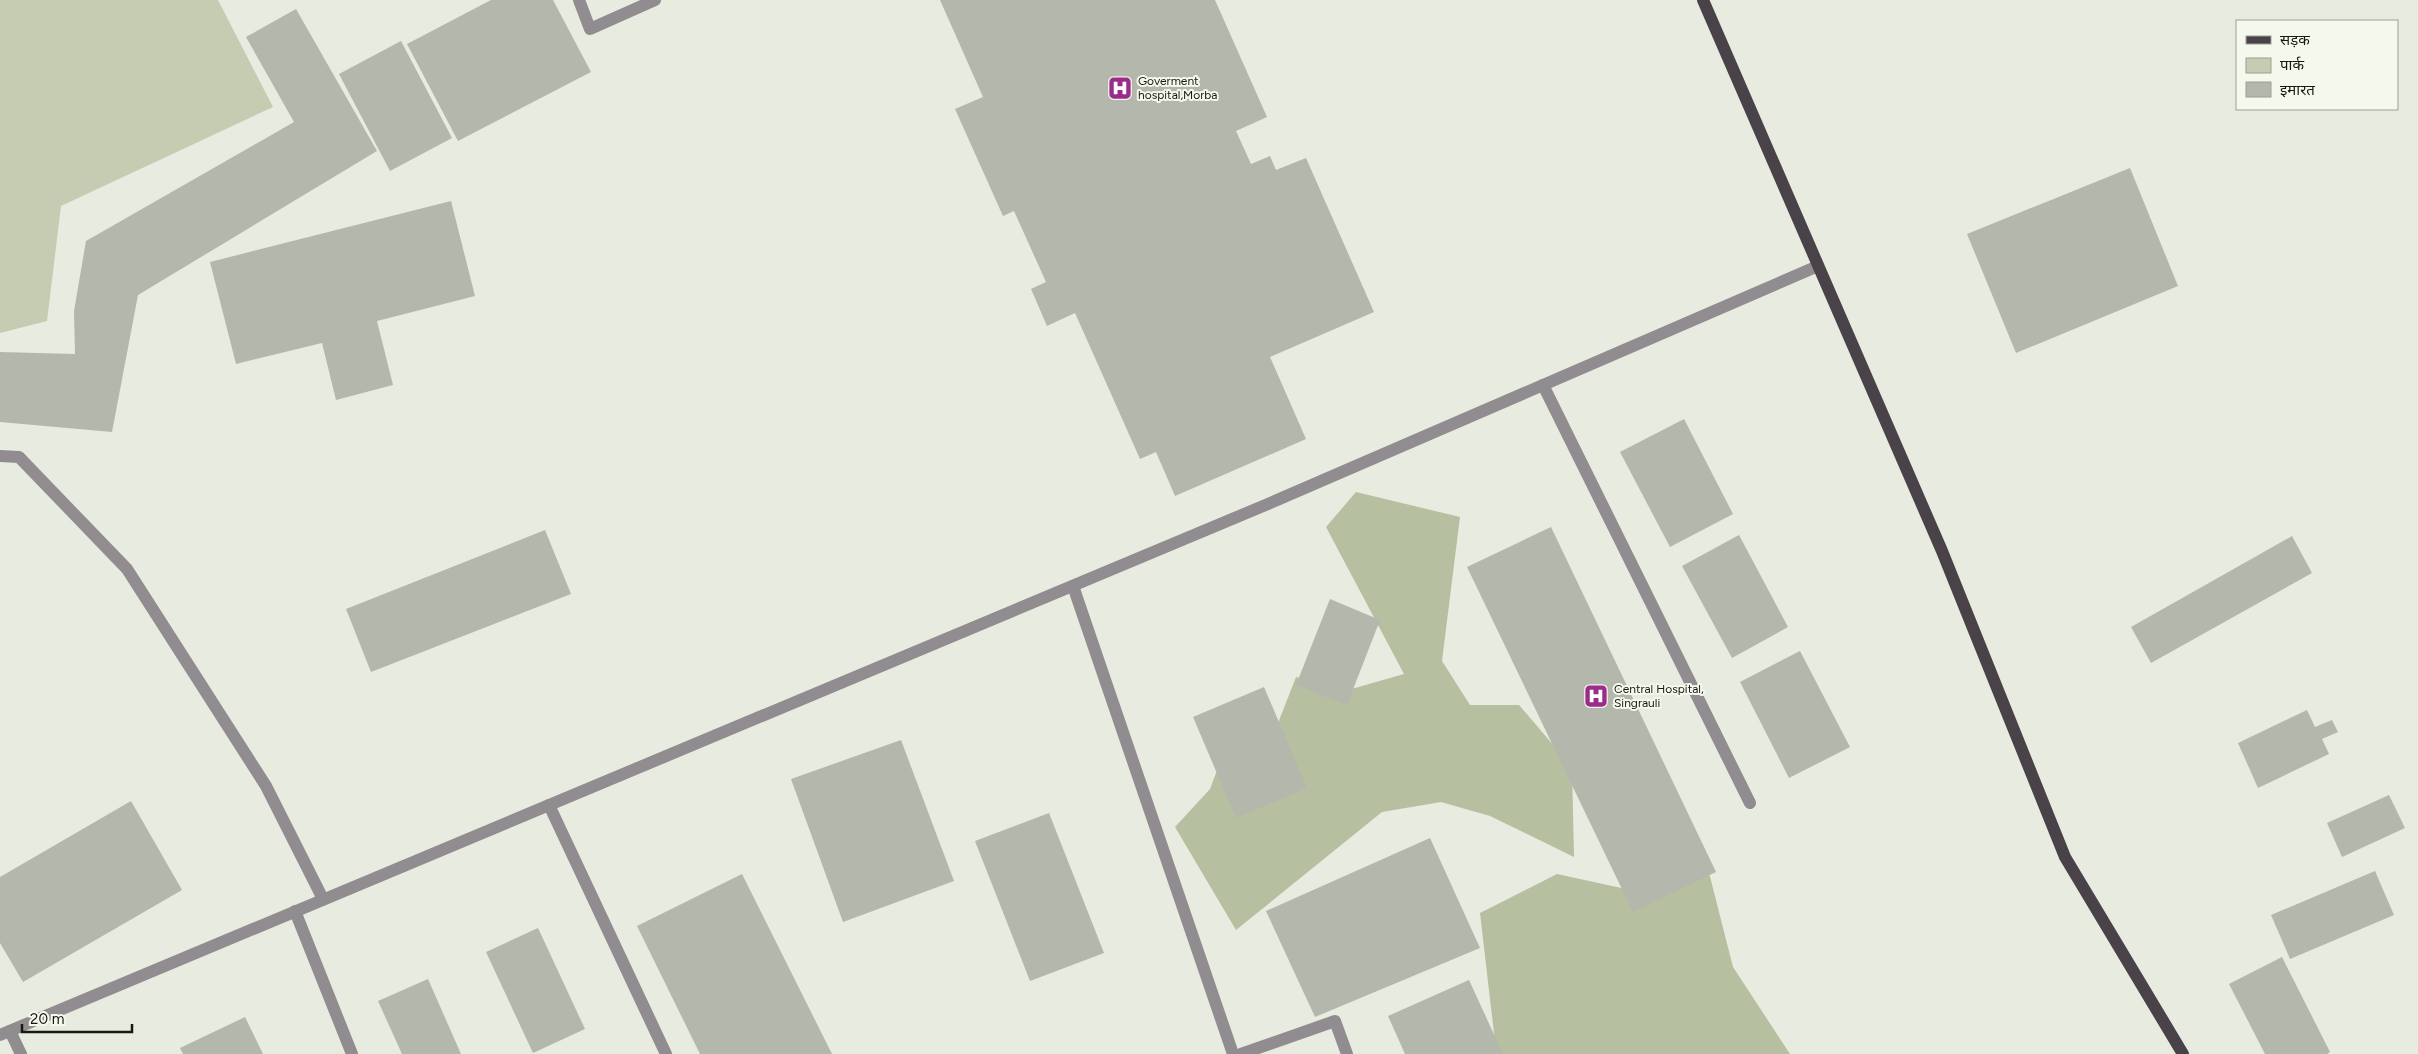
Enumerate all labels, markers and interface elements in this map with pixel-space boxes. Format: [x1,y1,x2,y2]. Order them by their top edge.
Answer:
legend [2236,20,2398,110]
text: सड़क [2280,31,2310,49]
text: पार्क [2280,56,2304,74]
place label: Goverment hospital,Morba [1138,74,1217,102]
hospital icon: Goverment hospital,Morba [1107,75,1133,101]
text: इमारत [2280,81,2315,99]
place label: Central Hospital, Singrauli [1614,682,1704,710]
hospital icon: Central Hospital, Singrauli [1583,683,1609,709]
scale bar [22,1002,132,1034]
text: 20 m [30,1010,64,1028]

